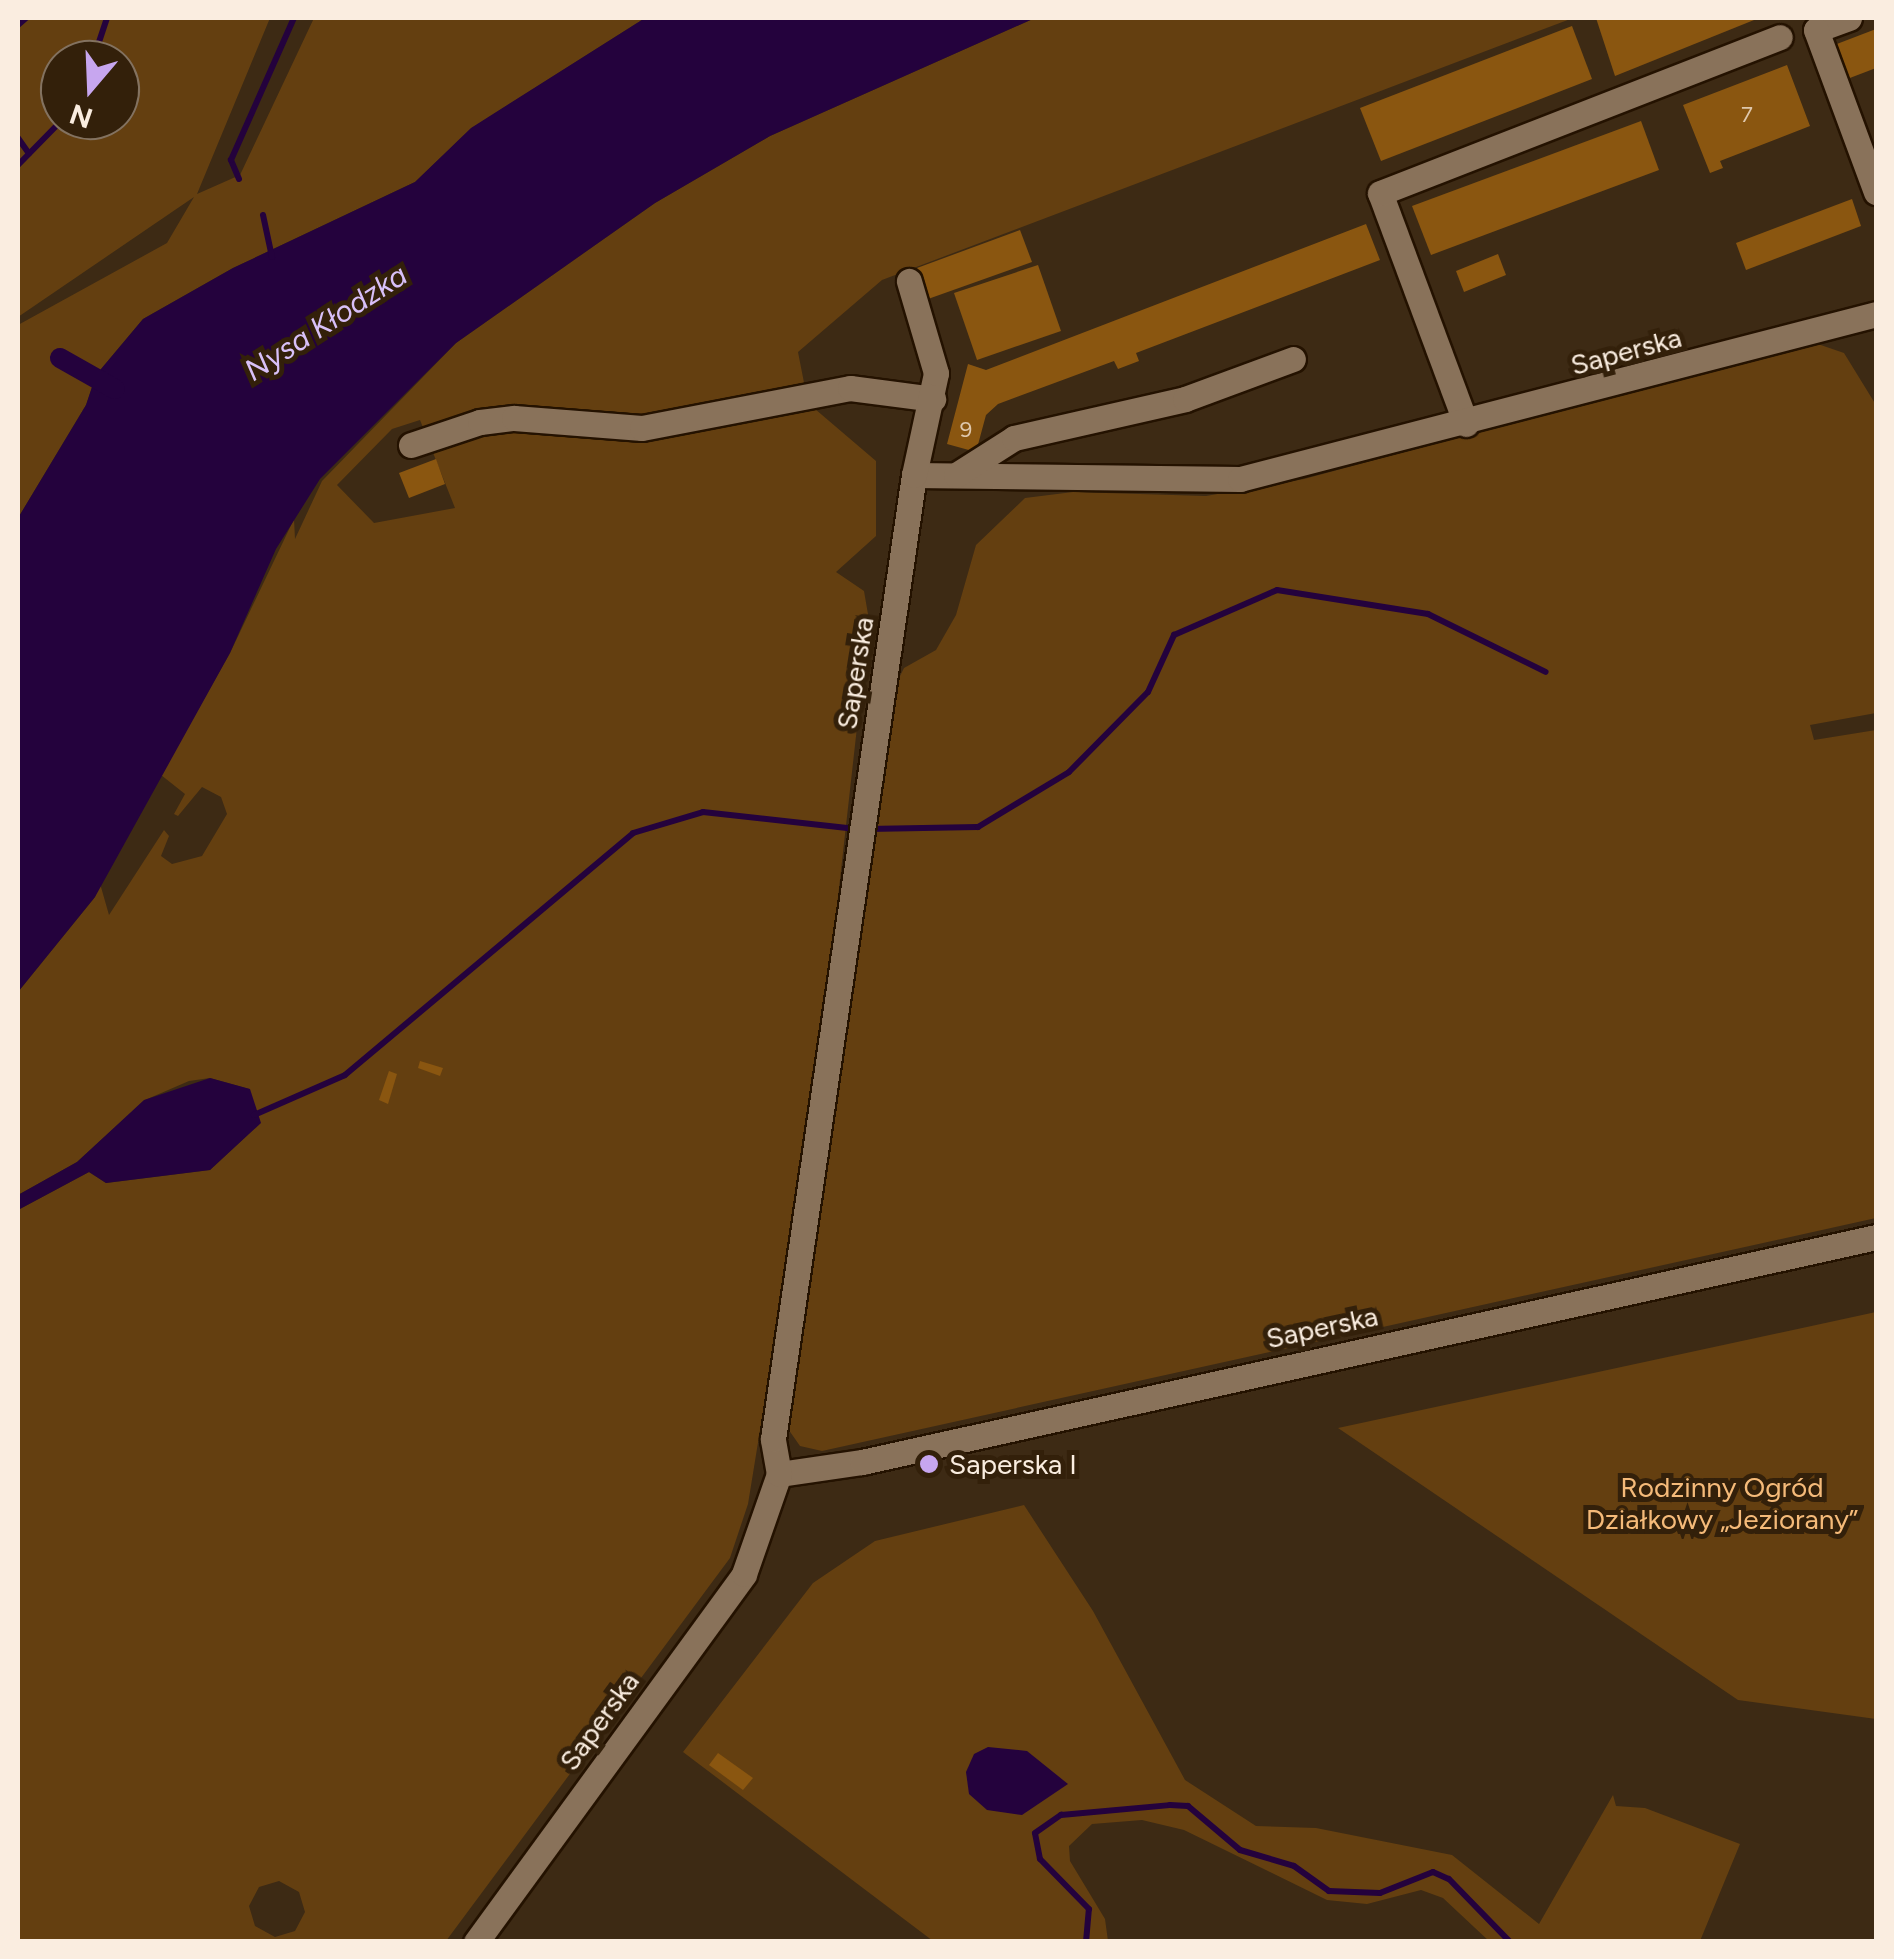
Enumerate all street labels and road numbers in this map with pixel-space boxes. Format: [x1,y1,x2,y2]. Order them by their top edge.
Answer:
street label: Saperska [1567,320,1685,382]
street label: Saperska [830,614,880,732]
street label: Saperska [1263,1299,1381,1355]
street label: Saperska [552,1665,646,1777]

